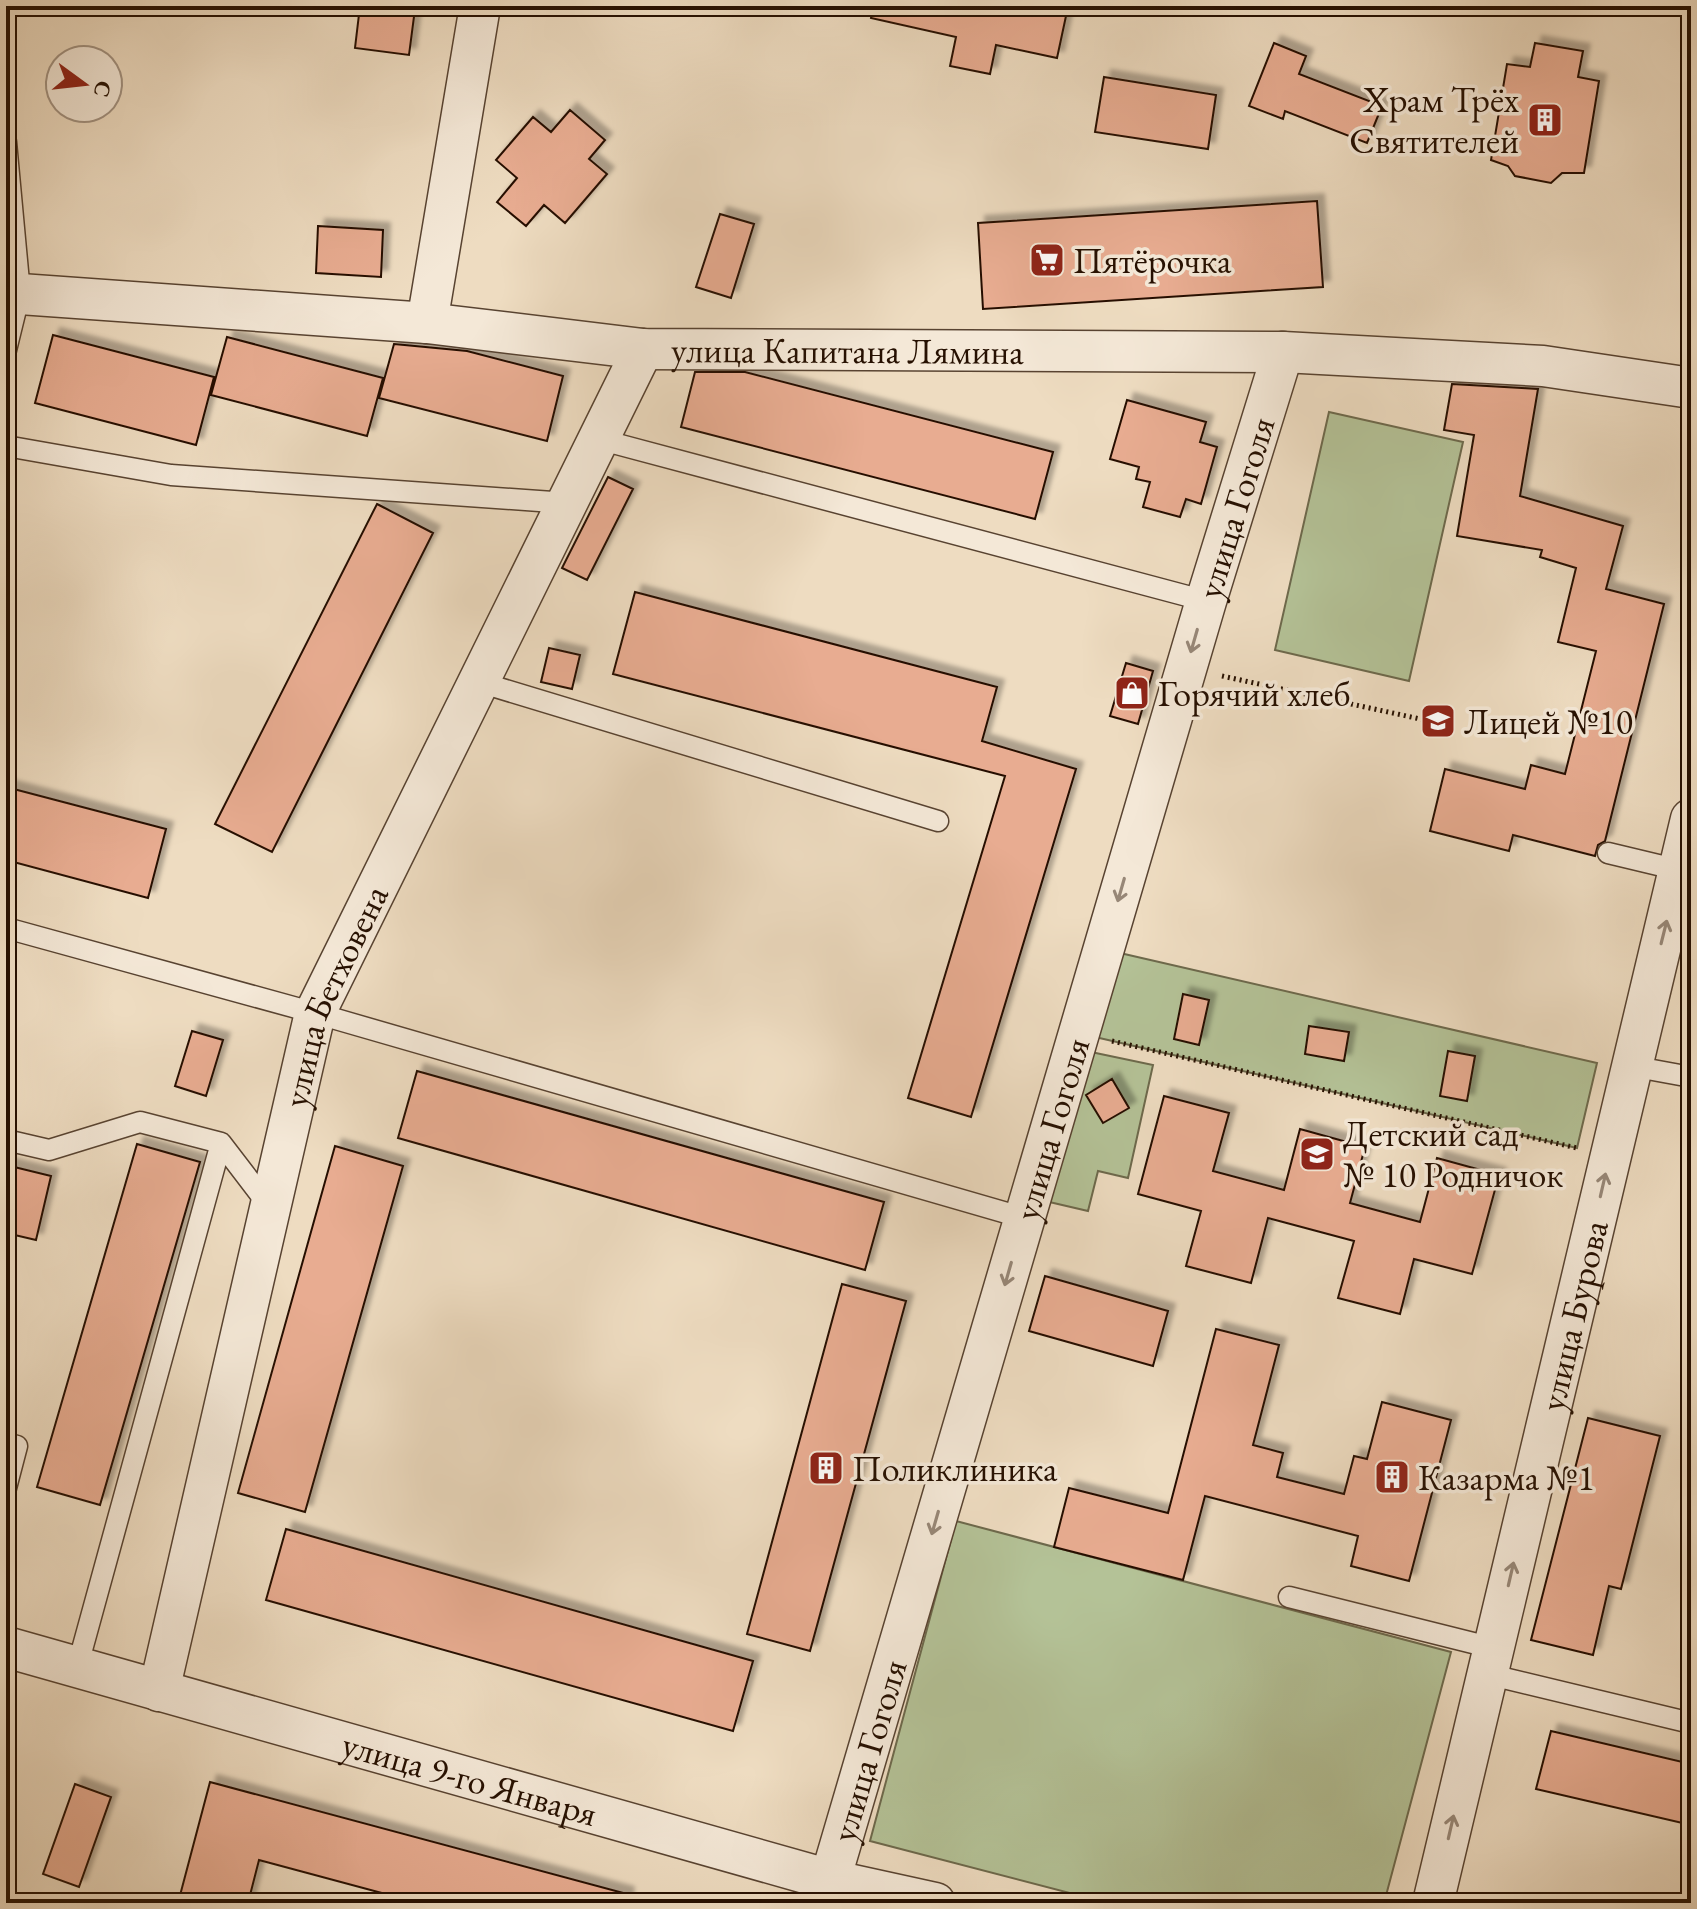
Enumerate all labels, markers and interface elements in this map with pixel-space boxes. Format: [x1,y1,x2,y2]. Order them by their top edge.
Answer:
north arrow [44,44,124,124]
place label: Храм Трёх Святителей [1349,76,1520,164]
text: С [87,78,119,100]
building icon: Храм Трёх Святителей [1526,101,1564,139]
place label: Пятёрочка [1073,237,1232,284]
supermarket icon: Пятёрочка [1028,241,1066,279]
street label: улица Капитана Лямина [671,326,1024,375]
street label: улица Гоголя [1185,411,1286,604]
one-way arrow [1186,627,1201,653]
place label: Горячий хлеб [1158,670,1351,717]
shop icon: Горячий хлеб [1113,674,1151,712]
place label: Лицей №10 [1464,698,1633,745]
school or university icon: Лицей №10 [1419,702,1457,740]
street label: улица Бетховена [271,876,399,1112]
one-way arrow [1113,877,1128,903]
one-way arrow [1657,920,1672,945]
street label: улица Гоголя [1002,1032,1100,1225]
place label: Детский сад № 10 Родничок [1343,1110,1563,1198]
school or university icon: Детский сад № 10 Родничок [1298,1135,1336,1173]
one-way arrow [1596,1172,1611,1198]
street label: улица Бурова [1528,1215,1619,1416]
one-way arrow [1000,1260,1015,1286]
place label: Поликлиника [852,1445,1058,1492]
building icon: Поликлиника [807,1449,845,1487]
place label: Казарма №1 [1418,1454,1595,1501]
building icon: Казарма №1 [1373,1458,1411,1496]
one-way arrow [927,1510,942,1536]
one-way arrow [1504,1562,1519,1588]
street label: улица Гоголя [820,1654,918,1847]
street label: улица 9-го Января [337,1720,603,1837]
one-way arrow [1444,1815,1459,1840]

